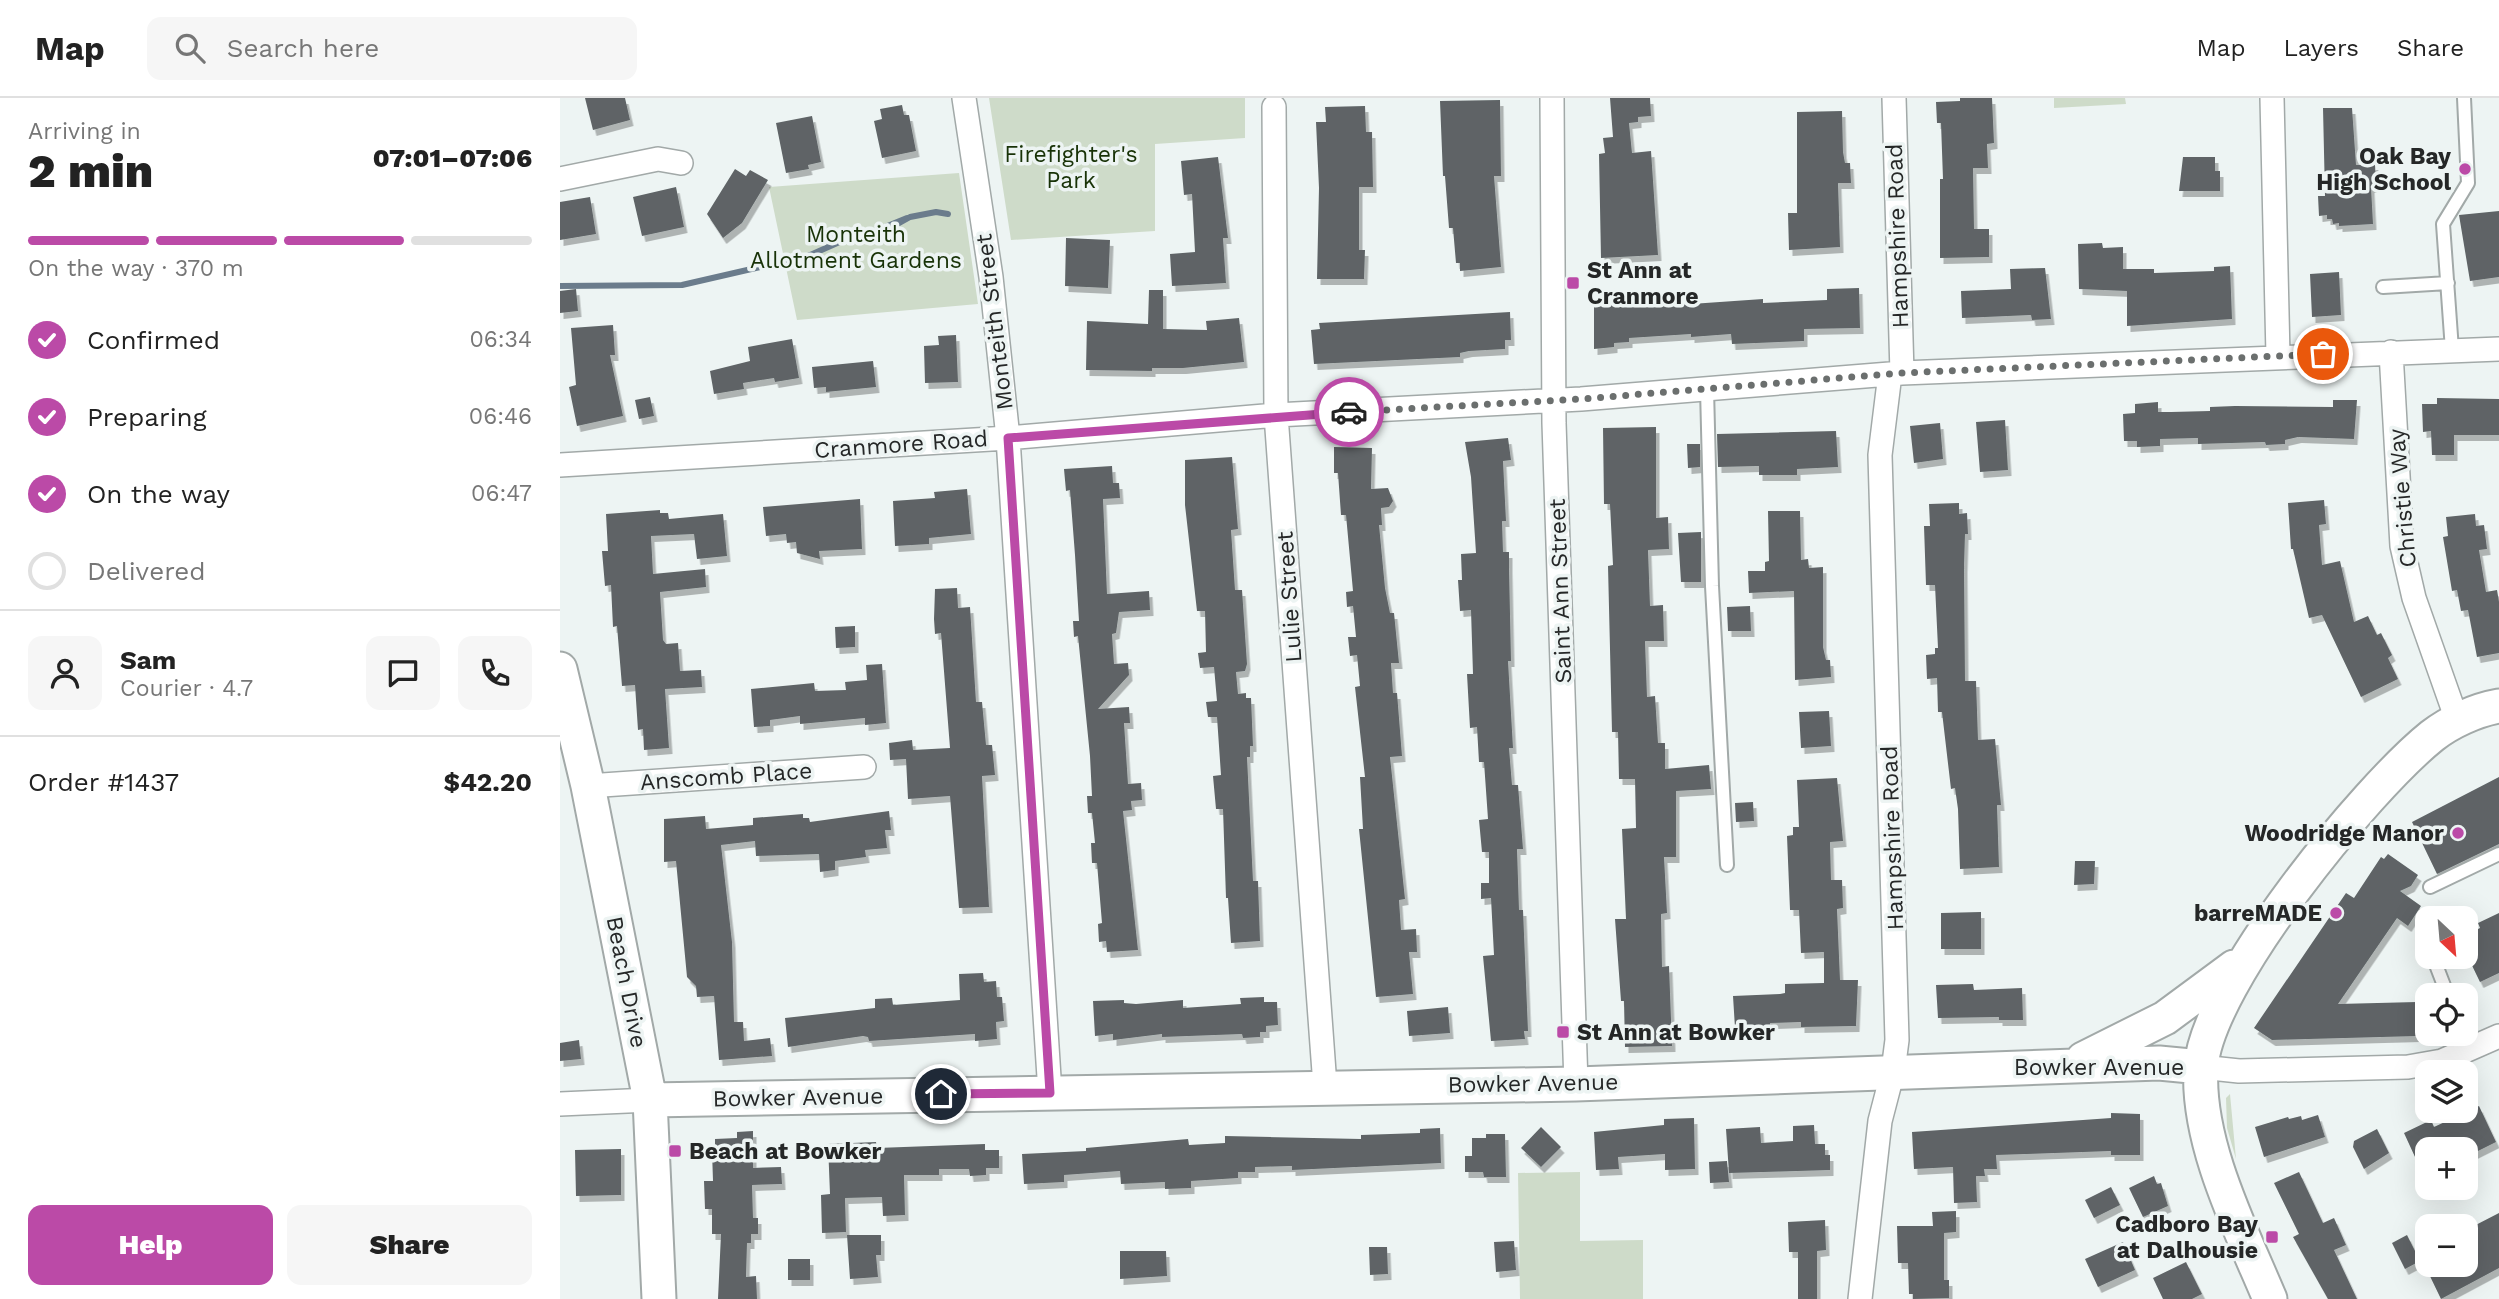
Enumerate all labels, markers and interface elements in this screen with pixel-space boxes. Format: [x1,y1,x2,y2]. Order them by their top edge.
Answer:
search box [147,17,637,80]
text: Map [35,29,105,68]
icon: search [171,29,209,67]
text: Search here [227,33,379,63]
text: Map [2197,34,2245,62]
text: Layers [2283,34,2359,62]
text: Share [2397,34,2464,62]
text: Arriving in [28,118,141,145]
park label: Firefighter's Park [1004,141,1138,194]
text: 07:01–07:06 [373,143,532,173]
street label: Hampshire Road [1881,143,1914,329]
place label: Oak Bay High School [2316,143,2451,196]
text: 2 min [28,144,153,198]
marker: Oak Bay High School [2457,161,2473,177]
park label: Monteith Allotment Gardens [750,221,962,274]
street label: Monteith Street [970,232,1019,412]
text: On the way · 370 m [28,255,244,282]
place label: St Ann at Cranmore [1587,257,1698,310]
marker: St Ann at Cranmore [1565,275,1581,291]
icon: check [28,321,66,359]
pin [2293,324,2353,384]
text: Confirmed [87,325,220,355]
text: 06:34 [469,326,532,353]
icon: bag [2304,335,2342,373]
courier [1314,377,1384,447]
icon: car [1330,393,1368,431]
icon: check [28,398,66,436]
text: Preparing [87,402,207,432]
text: 06:46 [469,403,532,430]
street label: Cranmore Road [813,425,989,464]
street label: Christie Way [2383,427,2422,569]
icon: check [28,475,66,513]
text: On the way [87,479,230,509]
text: 06:47 [471,480,532,507]
street label: Saint Ann Street [1544,498,1577,684]
street label: Lulie Street [1271,530,1308,663]
text: Delivered [87,556,206,586]
button: person [28,636,102,710]
button: chat [366,636,440,710]
button: phone [458,636,532,710]
text: Sam [120,645,176,675]
text: Courier · 4.7 [120,675,253,702]
street label: Hampshire Road [1876,745,1909,931]
street label: Anscomb Place [639,757,813,796]
text: Order #1437 [28,767,179,797]
text: $42.20 [444,767,532,797]
place label: Woodridge Manor [2244,820,2444,847]
marker: Woodridge Manor [2450,825,2466,841]
place label: barreMADE [2194,900,2322,927]
marker: barreMADE [2328,905,2344,921]
north arrow [2415,906,2478,970]
map controls [2415,906,2478,1277]
street label: Beach Drive [601,914,652,1050]
button: locate [2415,983,2478,1046]
place label: St Ann at Bowker [1577,1019,1775,1046]
marker: St Ann at Bowker [1555,1024,1571,1040]
street label: Bowker Avenue [2014,1054,2184,1081]
button: layers [2415,1060,2478,1123]
pin [911,1064,971,1124]
street label: Bowker Avenue [1447,1069,1619,1098]
icon: home [922,1075,960,1113]
street label: Bowker Avenue [712,1083,884,1112]
button: + [2415,1137,2478,1200]
place label: Beach at Bowker [689,1138,882,1165]
marker: Beach at Bowker [667,1143,683,1159]
button: Help [28,1205,273,1285]
button: Share [287,1205,532,1285]
place label: Cadboro Bay at Dalhousie [2115,1211,2258,1264]
button: − [2415,1214,2478,1277]
marker: Cadboro Bay at Dalhousie [2264,1229,2280,1245]

